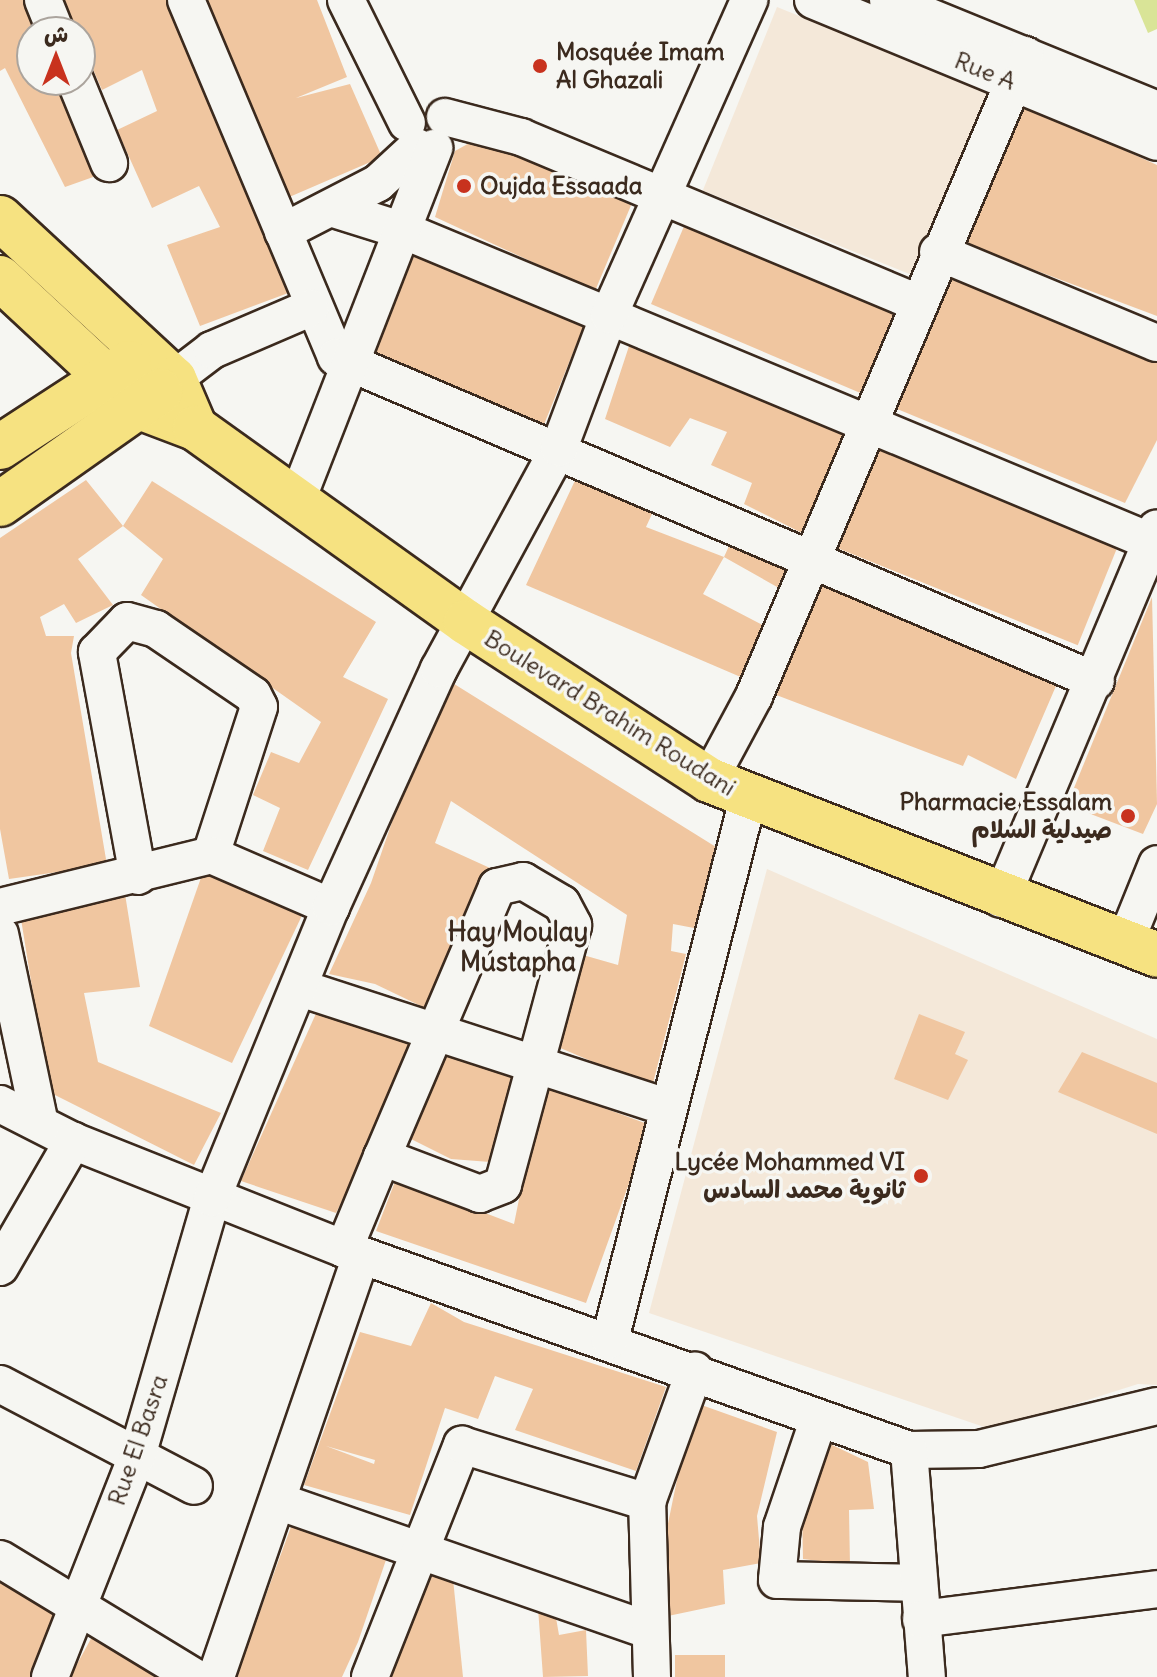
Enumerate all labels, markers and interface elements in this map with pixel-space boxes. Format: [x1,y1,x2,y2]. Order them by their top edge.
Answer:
north arrow [16,16,96,96]
text: ش [44,20,68,48]
place label: Mosquée Imam Al Ghazali [556,38,725,94]
street label: Rue A [950,46,1020,96]
marker: Mosquée Imam Al Ghazali [531,57,549,75]
place label: Oujda Essaada [480,172,642,200]
marker: Oujda Essaada [455,177,473,195]
street label: Boulevard Brahim Roudani [479,624,741,802]
place label: Pharmacie Essalam صيدلية السلام [900,788,1112,844]
marker: Pharmacie Essalam صيدلية السلام [1119,807,1137,825]
district label: Hay Moulay Mustapha [448,916,588,978]
place label: Lycée Mohammed VI ثانوية محمد السادس [675,1148,905,1204]
marker: Lycée Mohammed VI ثانوية محمد السادس [912,1167,930,1185]
street label: Rue El Basra [102,1371,174,1509]

